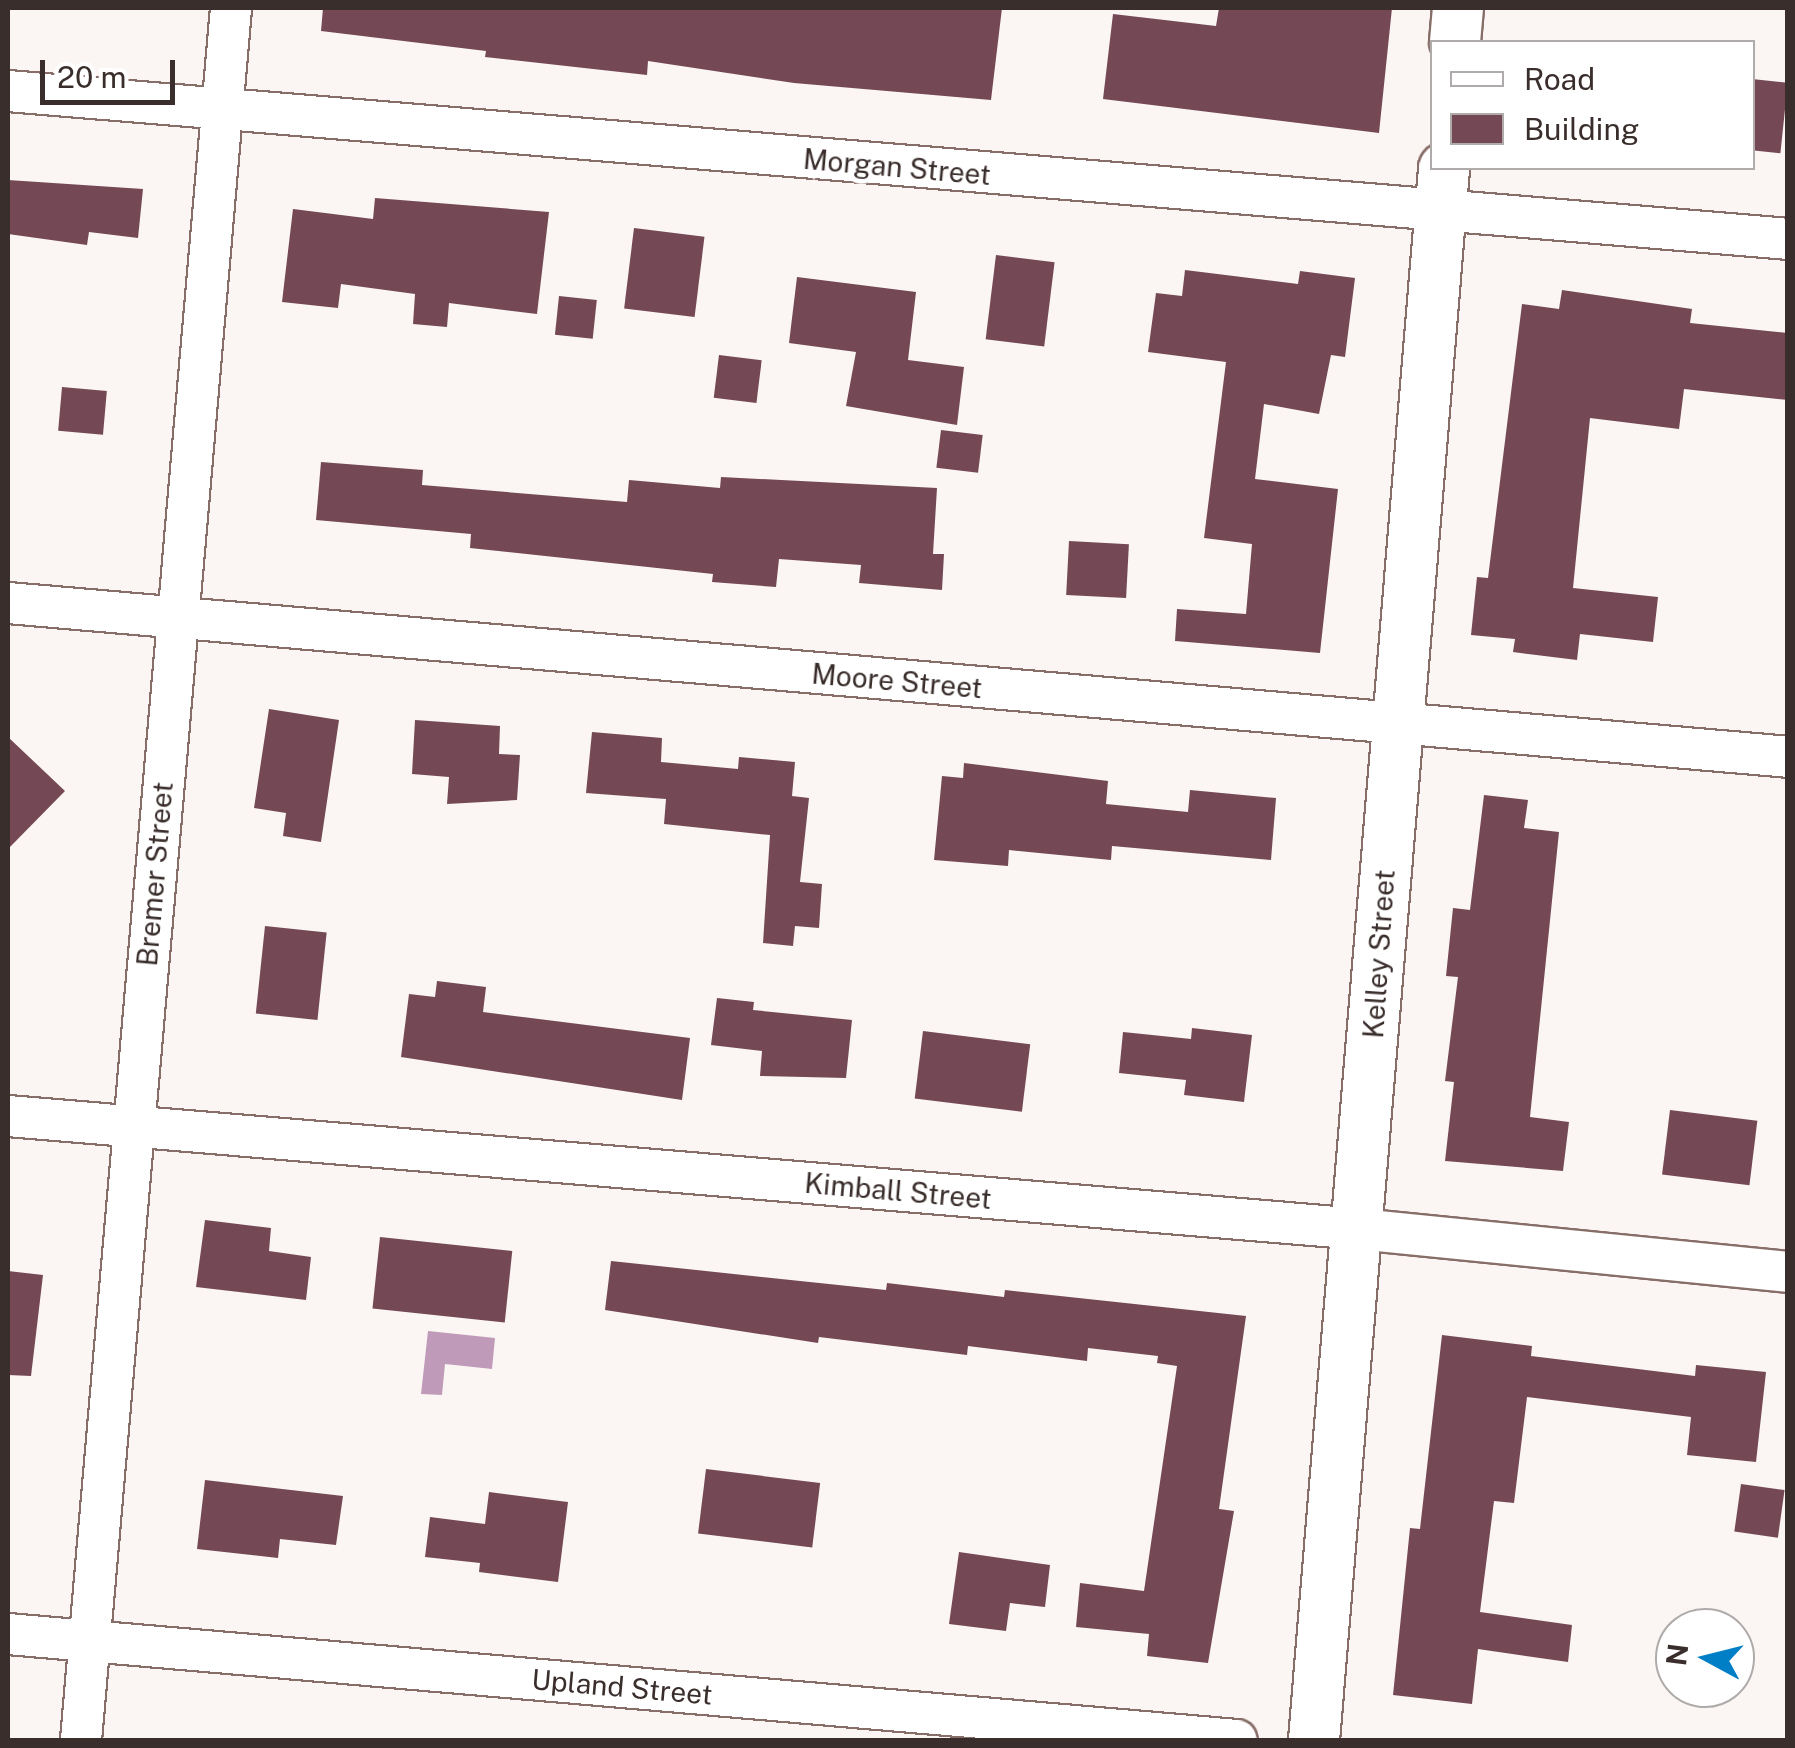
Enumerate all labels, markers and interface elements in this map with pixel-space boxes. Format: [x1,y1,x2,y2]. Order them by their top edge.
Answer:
scale bar [45,40,180,102]
legend [1430,40,1755,170]
text: 20 m [57,59,126,95]
text: Road [1524,61,1595,97]
text: Building [1524,111,1639,147]
street label: Morgan Street [802,142,992,192]
street label: Moore Street [810,657,984,705]
street label: Bremer Street [130,780,180,968]
street label: Kelley Street [1356,868,1402,1040]
street label: Kimball Street [803,1166,993,1216]
north arrow [1655,1608,1755,1708]
text: N [1659,1642,1694,1667]
street label: Upland Street [530,1662,714,1712]

